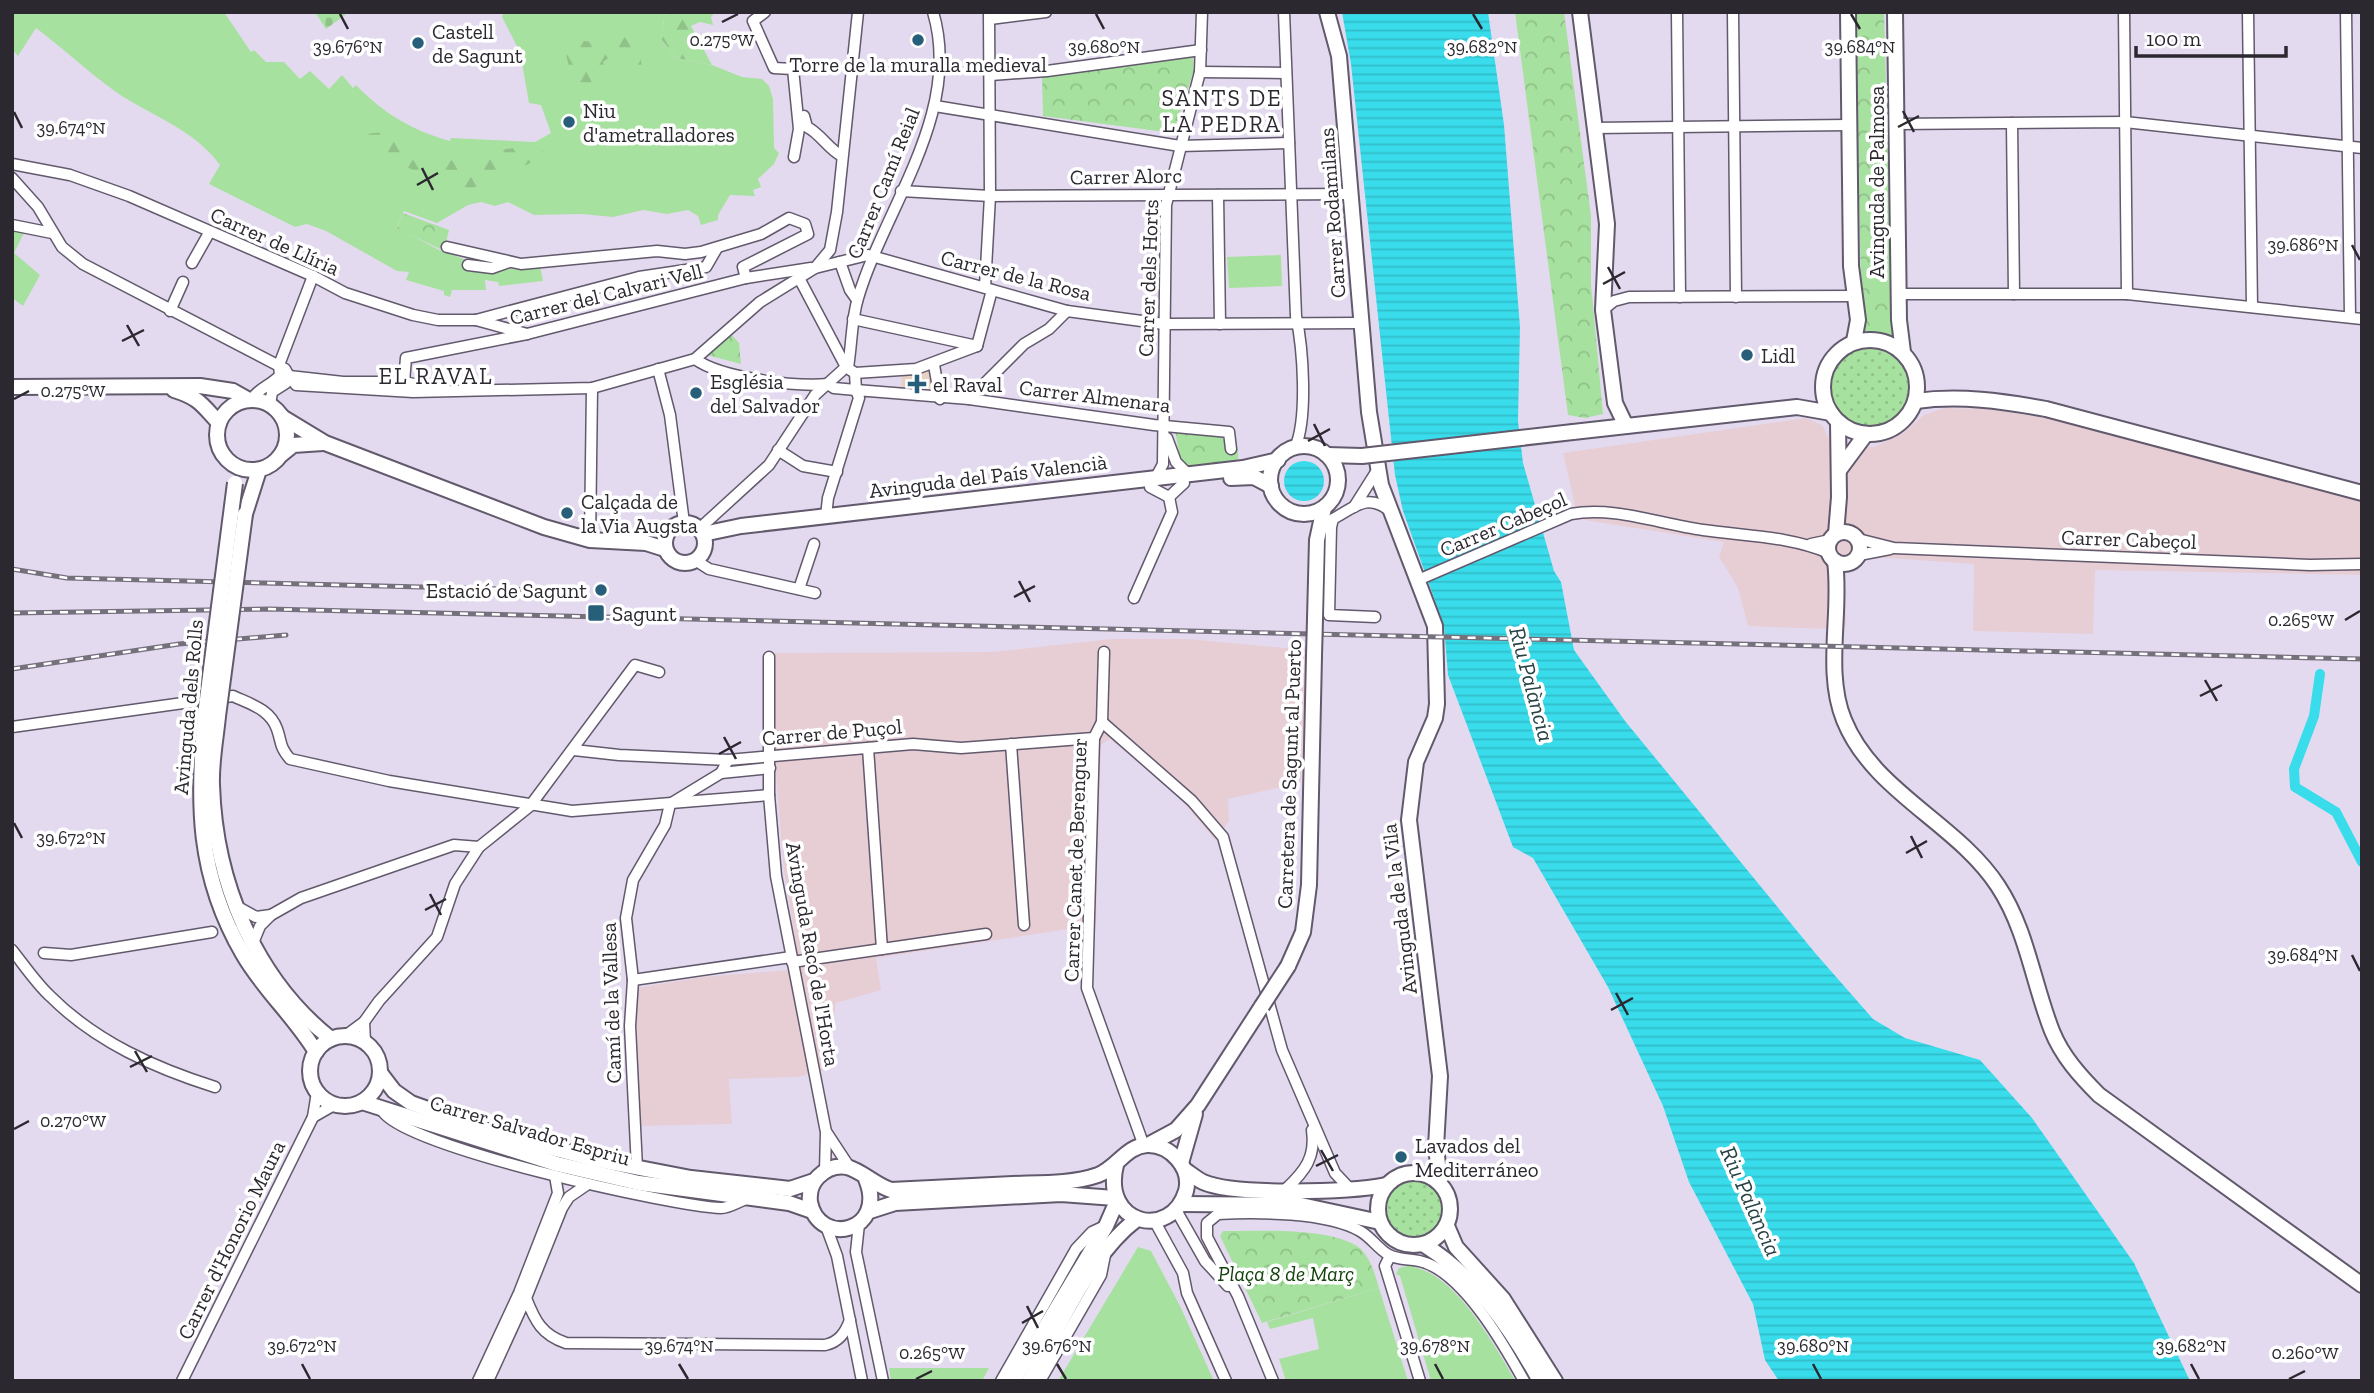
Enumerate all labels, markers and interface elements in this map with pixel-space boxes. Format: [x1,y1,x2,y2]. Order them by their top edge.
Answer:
scale bar [2136,14,2286,58]
place label: Castell de Sagunt [432,19,523,68]
text: 100 m [2146,26,2201,51]
text: 0.275°W [690,29,755,51]
marker: Torre de la muralla medieval [910,32,926,48]
marker: Castell de Sagunt [410,35,426,51]
text: 39.676°N [313,36,383,58]
text: 39.680°N [1068,36,1140,58]
text: 39.682°N [1447,36,1517,58]
text: 39.684°N [1825,36,1895,58]
place label: Torre de la muralla medieval [789,52,1047,77]
district label: SANTS DE LA PEDRA [1162,84,1282,138]
street label: Avinguda de Palmosa [1864,85,1889,279]
place label: Niu d'ametralladores [583,98,735,147]
street label: Carrer Camí Reial [841,103,925,262]
marker: Niu d'ametralladores [561,114,577,130]
text: 39.674°N [36,117,106,139]
street label: Carrer Rodamilans [1314,127,1350,299]
street label: Carrer Alorc [1070,163,1182,189]
street label: Carrer dels Horts [1133,199,1163,357]
street label: Carrer de Llíria [207,201,343,281]
text: 39.686°N [2267,234,2339,256]
street label: Carrer de la Rosa [938,244,1094,306]
street label: Carrer del Calvari Vell [507,258,706,330]
place label: Lidl [1761,343,1796,368]
marker: Lidl [1739,347,1755,363]
district label: EL RAVAL [378,362,494,390]
place label: Església del Salvador [710,369,820,418]
place label: el Raval [933,372,1003,397]
marker: el Raval [907,374,927,394]
street label: Carrer Almenara [1018,374,1172,418]
text: 0.275°W [41,380,106,402]
marker: Església del Salvador [688,385,704,401]
street label: Avinguda del País Valencià [868,449,1108,503]
street label: Carrer Cabeçol [1436,486,1571,562]
place label: Calçada de la Via Augsta [581,489,698,538]
marker: Calçada de la Via Augsta [559,505,575,521]
street label: Carrer Cabeçol [2061,524,2197,554]
place label: Estació de Sagunt [426,578,587,603]
marker: Estació de Sagunt [593,582,609,598]
place label: Sagunt [612,601,677,626]
marker: Sagunt [586,603,606,623]
text: 0.265°W [2268,609,2334,631]
street label: Avinguda dels Rolls [168,618,208,796]
water label: Riu Palància [1503,624,1561,744]
street label: Carretera de Sagunt al Puerto [1272,639,1306,909]
street label: Carrer de Puçol [761,713,903,751]
street label: Carrer Canet de Berenguer [1058,738,1092,982]
street label: Avinguda de la Vila [1376,822,1422,996]
text: 39.672°N [36,827,106,849]
street label: Avinguda Racó de l'Horta [781,840,845,1068]
street label: Camí de la Vallesa [596,922,626,1084]
text: 39.684°N [2268,944,2338,966]
street label: Carrer Salvador Espriu [427,1089,633,1171]
text: 0.270°W [40,1110,106,1132]
place label: Lavados del Mediterráneo [1415,1133,1538,1182]
street label: Carrer d'Honorio Maura [172,1136,290,1344]
water label: Riu Palància [1714,1142,1788,1260]
marker: Lavados del Mediterráneo [1393,1149,1409,1165]
park label: Plaça 8 de Març [1218,1261,1354,1286]
text: 39.672°N [267,1335,337,1357]
text: 39.674°N [644,1335,714,1357]
text: 39.676°N [1022,1335,1092,1357]
text: 39.678°N [1400,1335,1470,1357]
text: 39.680°N [1777,1335,1849,1357]
text: 39.682°N [2156,1335,2226,1357]
text: 0.265°W [899,1342,965,1364]
text: 0.260°W [2271,1342,2339,1364]

